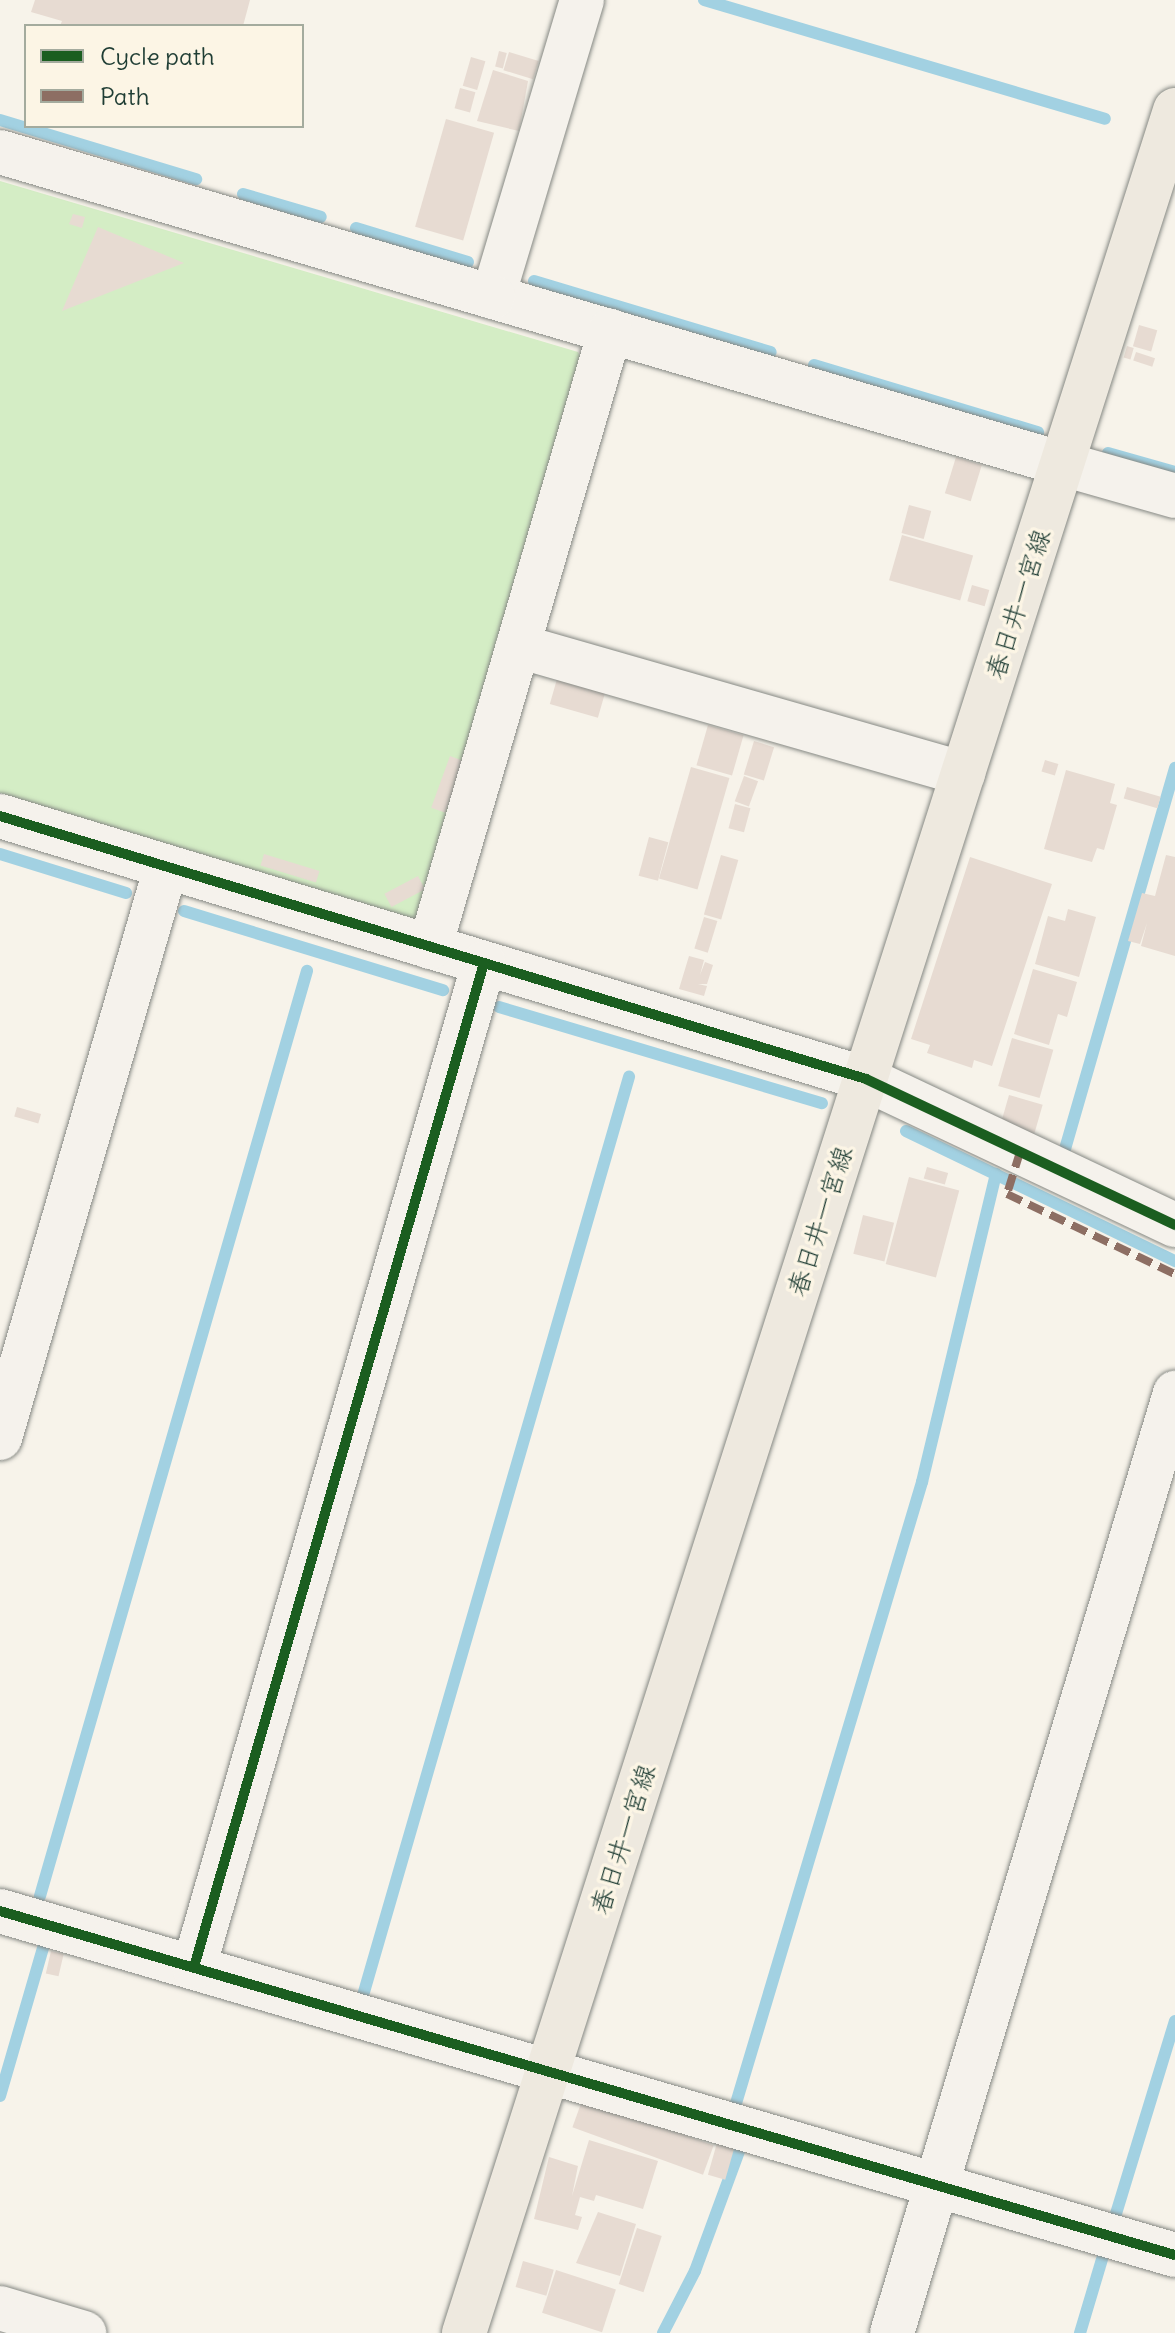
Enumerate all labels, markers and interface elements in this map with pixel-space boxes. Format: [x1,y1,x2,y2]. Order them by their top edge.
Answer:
legend [24,24,304,128]
text: Cycle path [100,41,215,71]
text: Path [100,81,150,111]
street label: 春日井一宮線 [979,525,1057,683]
street label: 春日井一宮線 [781,1142,859,1300]
street label: 春日井一宮線 [584,1760,662,1918]

